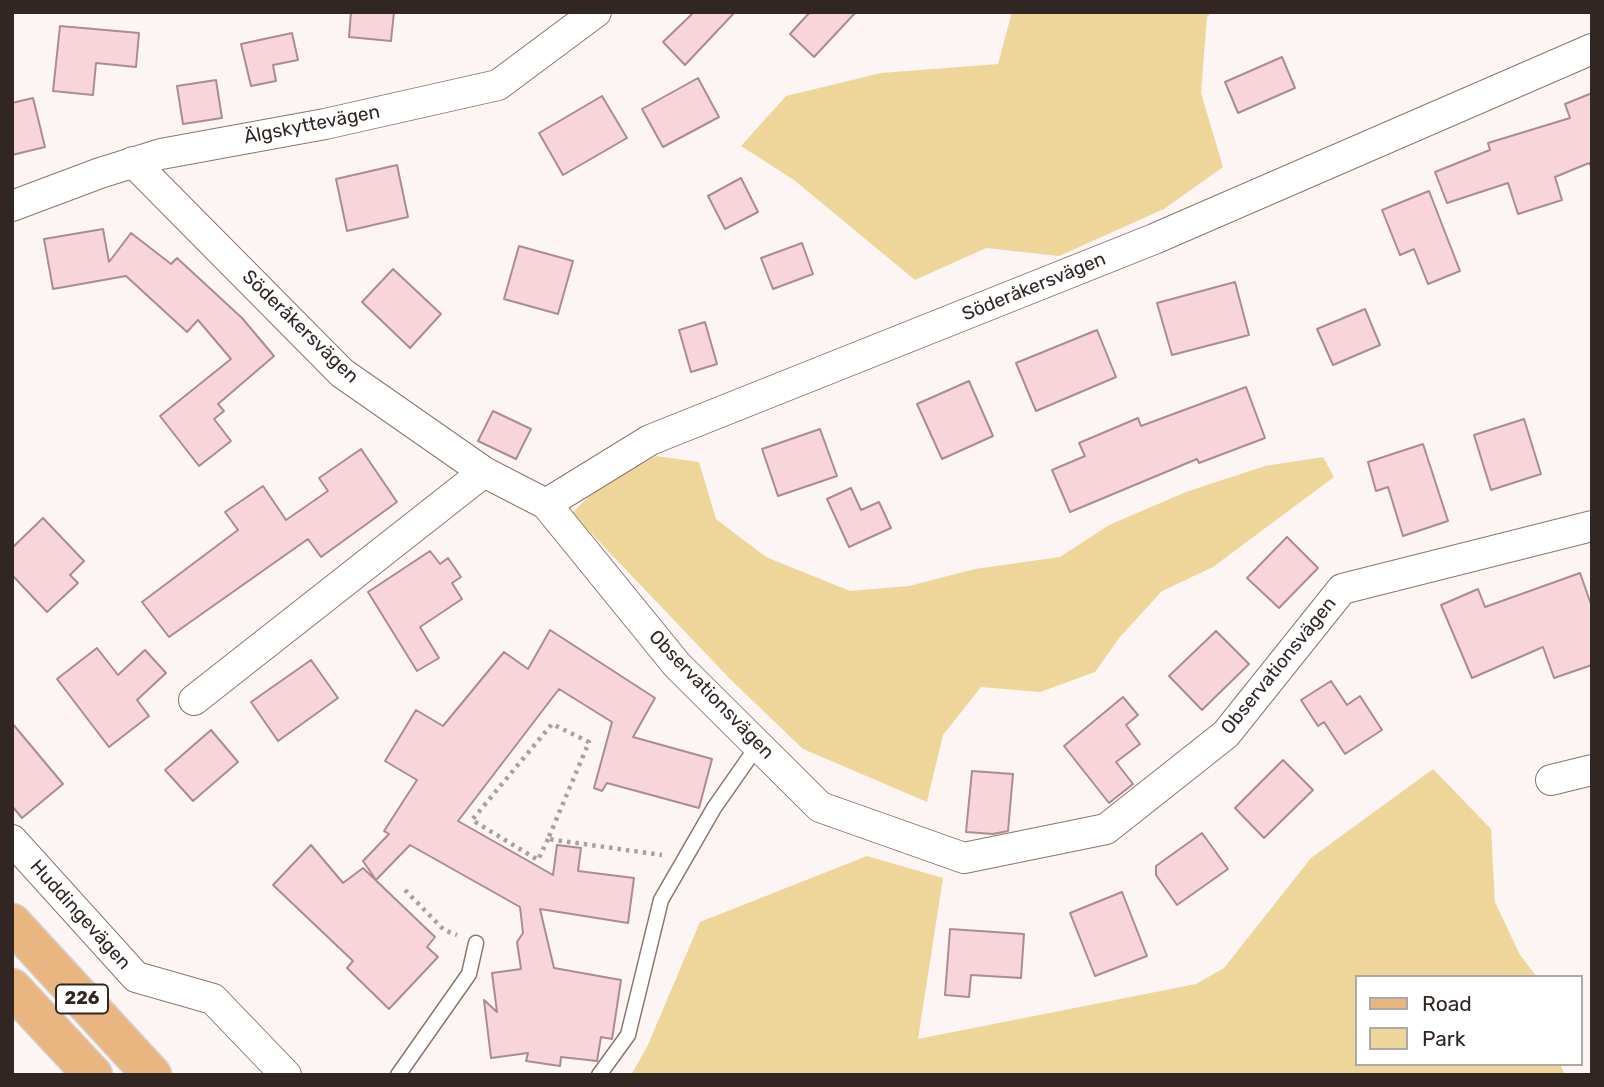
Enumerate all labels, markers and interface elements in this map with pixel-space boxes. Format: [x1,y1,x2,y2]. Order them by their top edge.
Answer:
street label: Älgskyttevägen [242,101,382,149]
street label: Söderåkersvägen [959,248,1109,326]
street label: Söderåkersvägen [237,266,363,388]
street label: Observationsvägen [1217,593,1341,739]
street label: Observationsvägen [644,626,778,764]
street label: Huddingevägen [25,856,135,974]
legend [1356,975,1583,1066]
road number: 226 [56,984,108,1014]
text: Road [1422,991,1472,1016]
text: Park [1422,1026,1466,1051]

